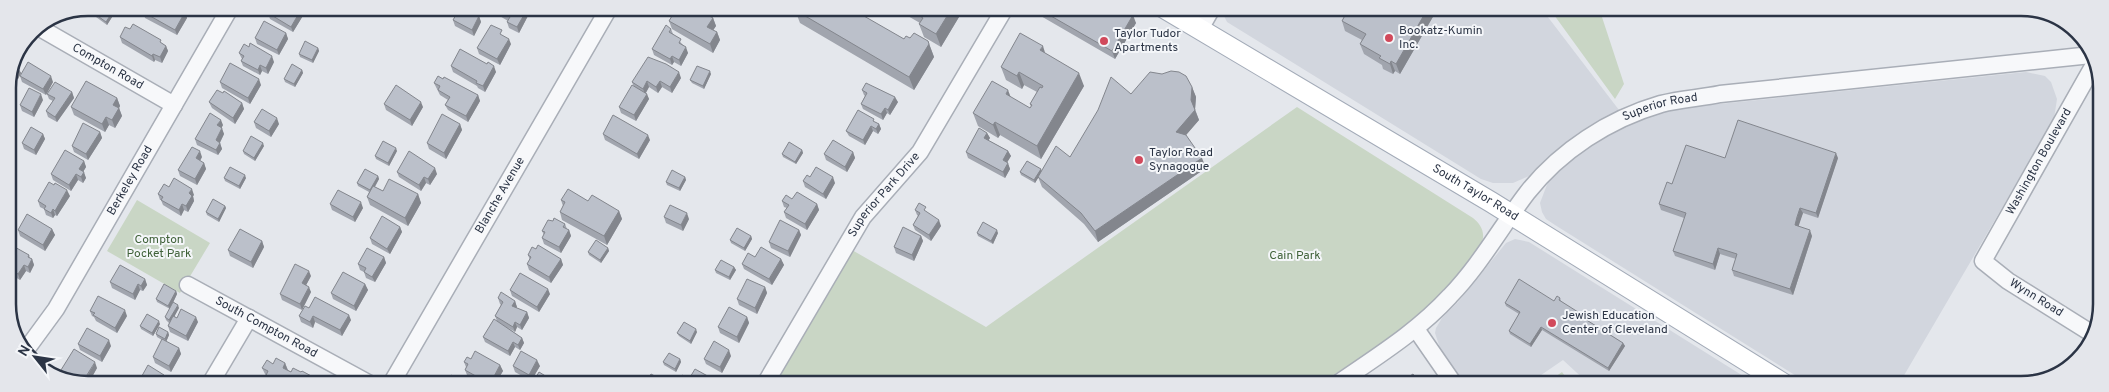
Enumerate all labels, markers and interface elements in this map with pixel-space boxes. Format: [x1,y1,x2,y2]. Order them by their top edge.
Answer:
place label: Bookatz-Kumin Inc. [1399,23,1482,53]
place label: Taylor Tudor Apartments [1114,26,1181,56]
marker: Bookatz-Kumin Inc. [1383,32,1395,44]
marker: Taylor Tudor Apartments [1098,35,1110,47]
street label: Compton Road [69,40,146,94]
street label: Superior Road [1620,90,1699,125]
street label: Washington Boulevard [2003,105,2076,218]
street label: Berkeley Road [104,143,157,218]
place label: Taylor Road Synagogue [1149,145,1213,175]
street label: Superior Park Drive [845,149,924,240]
street label: Blanche Avenue [472,154,529,237]
marker: Taylor Road Synagogue [1133,154,1145,166]
street label: South Taylor Road [1429,161,1521,225]
park label: Compton Pocket Park [127,232,191,262]
park label: Cain Park [1269,248,1321,264]
street label: Wynn Road [2006,275,2066,321]
street label: South Compton Road [212,293,320,362]
place label: Jewish Education Center of Cleveland [1562,308,1668,338]
marker: Jewish Education Center of Cleveland [1546,317,1558,329]
north arrow [10,332,60,382]
text: N [15,343,35,360]

